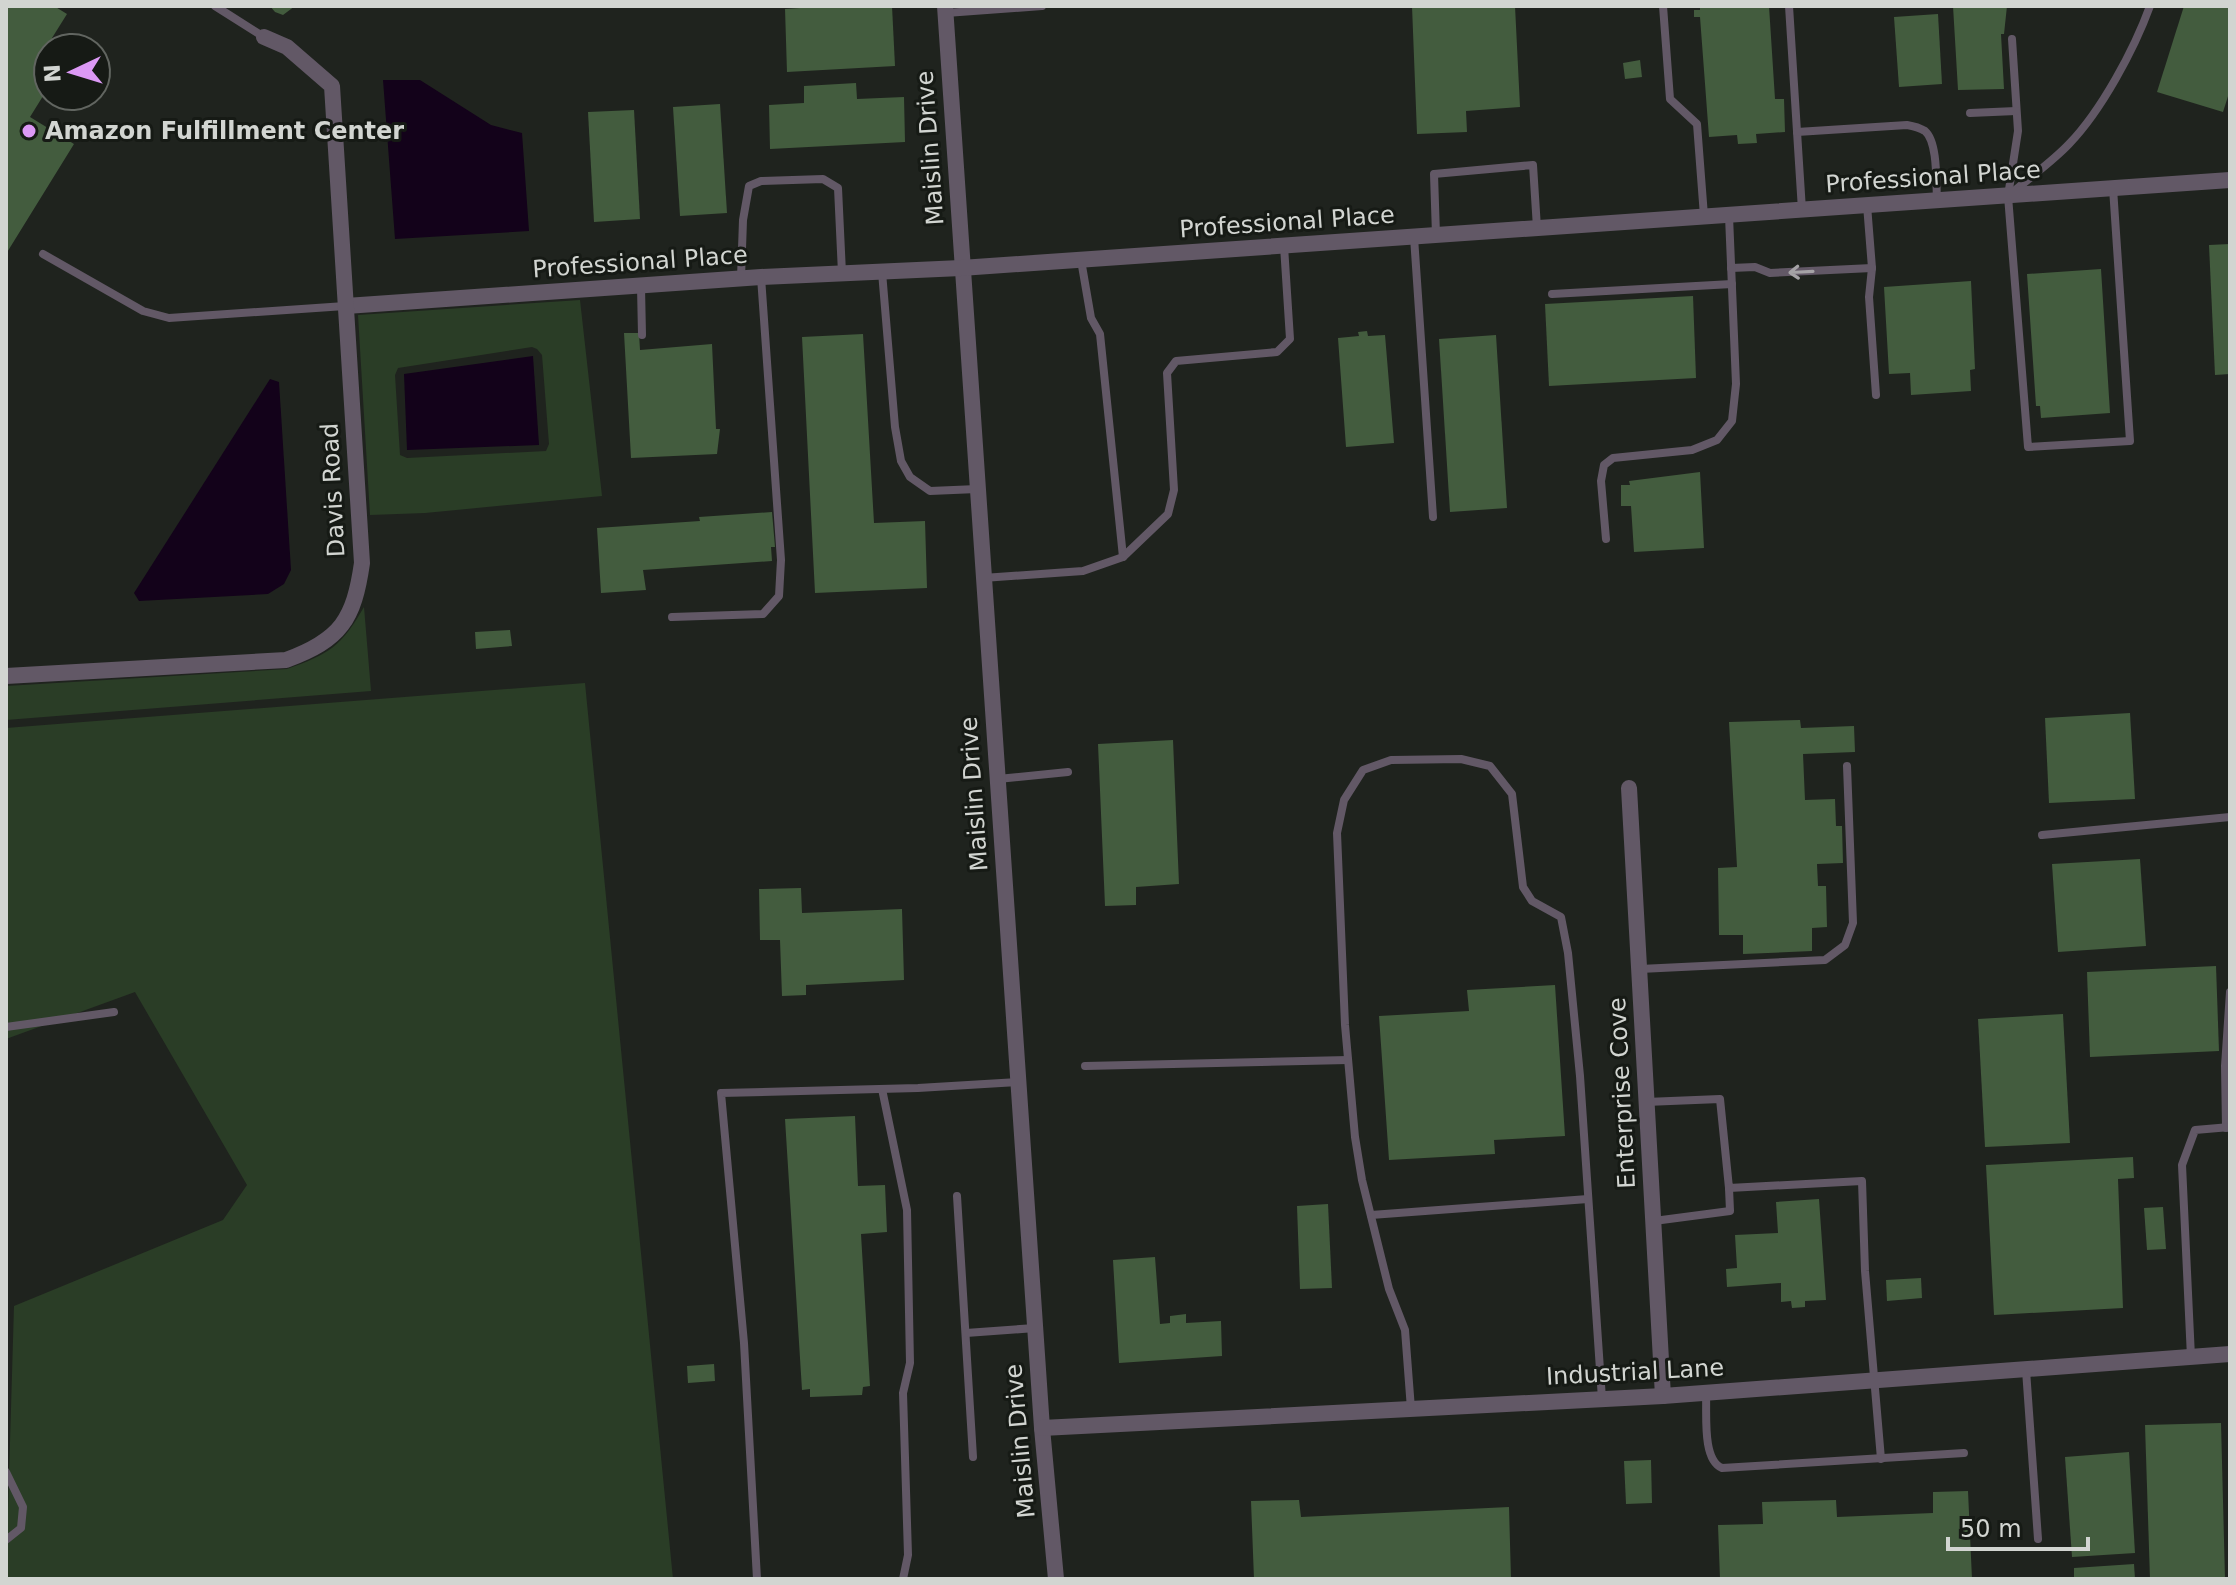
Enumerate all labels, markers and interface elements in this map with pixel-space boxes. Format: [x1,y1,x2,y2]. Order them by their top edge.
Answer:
north arrow [32,32,112,112]
text: N [39,63,66,83]
street label: Maislin Drive [911,70,949,226]
place label: Amazon Fulfillment Center [45,117,404,145]
marker: Amazon Fulfillment Center [20,122,38,140]
street label: Professional Place [1824,156,2042,198]
street label: Professional Place [1178,201,1396,243]
street label: Professional Place [531,241,749,283]
one-way arrow [1788,264,1815,279]
street label: Davis Road [316,422,350,558]
street label: Maislin Drive [955,716,993,872]
street label: Enterprise Cove [1603,997,1641,1189]
street label: Industrial Lane [1545,1353,1725,1391]
street label: Maislin Drive [999,1363,1041,1519]
scale bar [1948,1501,2088,1551]
text: 50 m [1960,1515,2022,1543]

